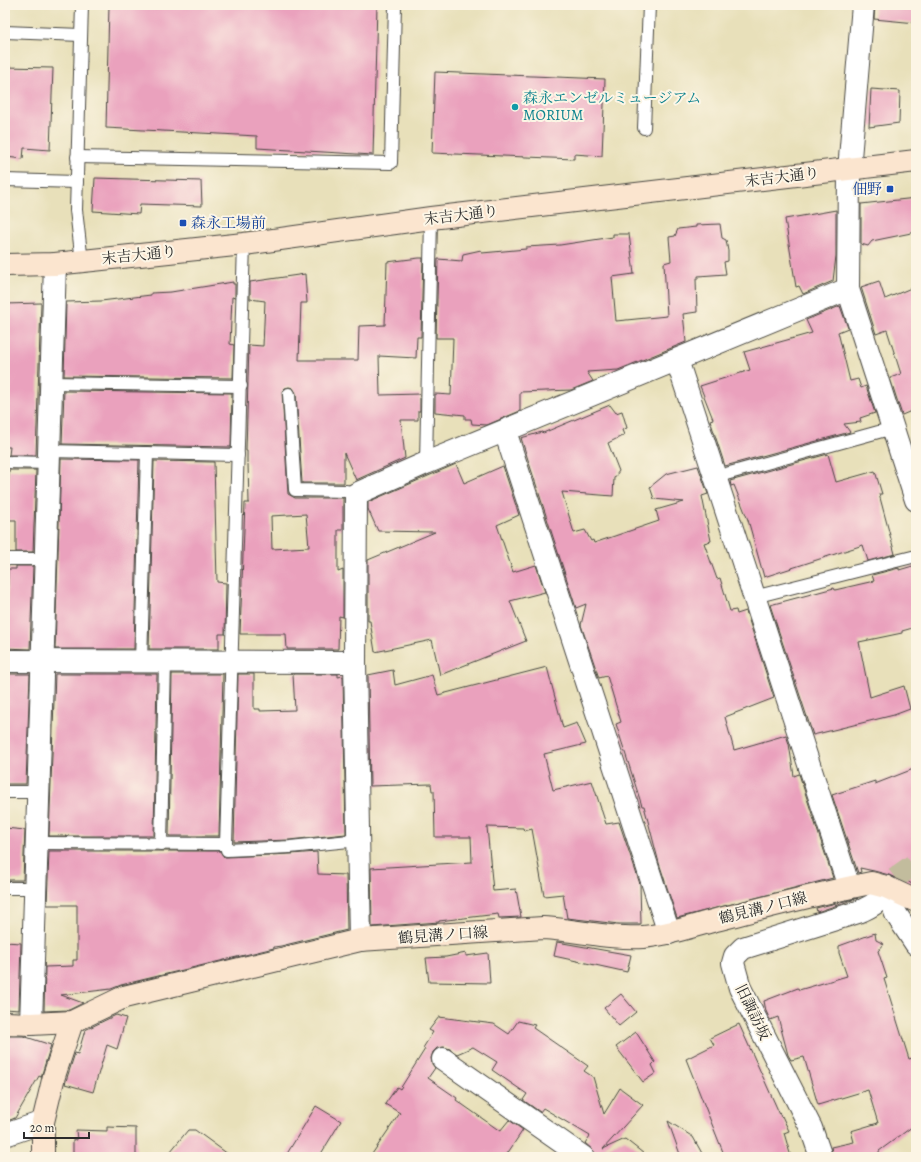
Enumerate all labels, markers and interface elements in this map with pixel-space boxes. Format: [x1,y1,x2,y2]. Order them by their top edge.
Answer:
place label: 森永エンゼルミュージアム MORIUM [523,88,701,125]
marker: 森永エンゼルミュージアム MORIUM [510,102,520,112]
street label: 末吉大通り [744,163,820,191]
place label: 佃野 [852,179,882,199]
marker: 佃野 [885,184,895,194]
street label: 末吉大通り [423,201,499,229]
place label: 森永工場前 [191,213,266,233]
marker: 森永工場前 [178,218,188,228]
street label: 末吉大通り [101,241,177,269]
street label: 鶴見溝ノ口線 [717,887,809,929]
street label: 鶴見溝ノ口線 [397,922,489,948]
street label: 旧諏訪坂 [731,981,775,1043]
scale bar [24,1114,89,1140]
text: 20 m [30,1120,54,1136]

